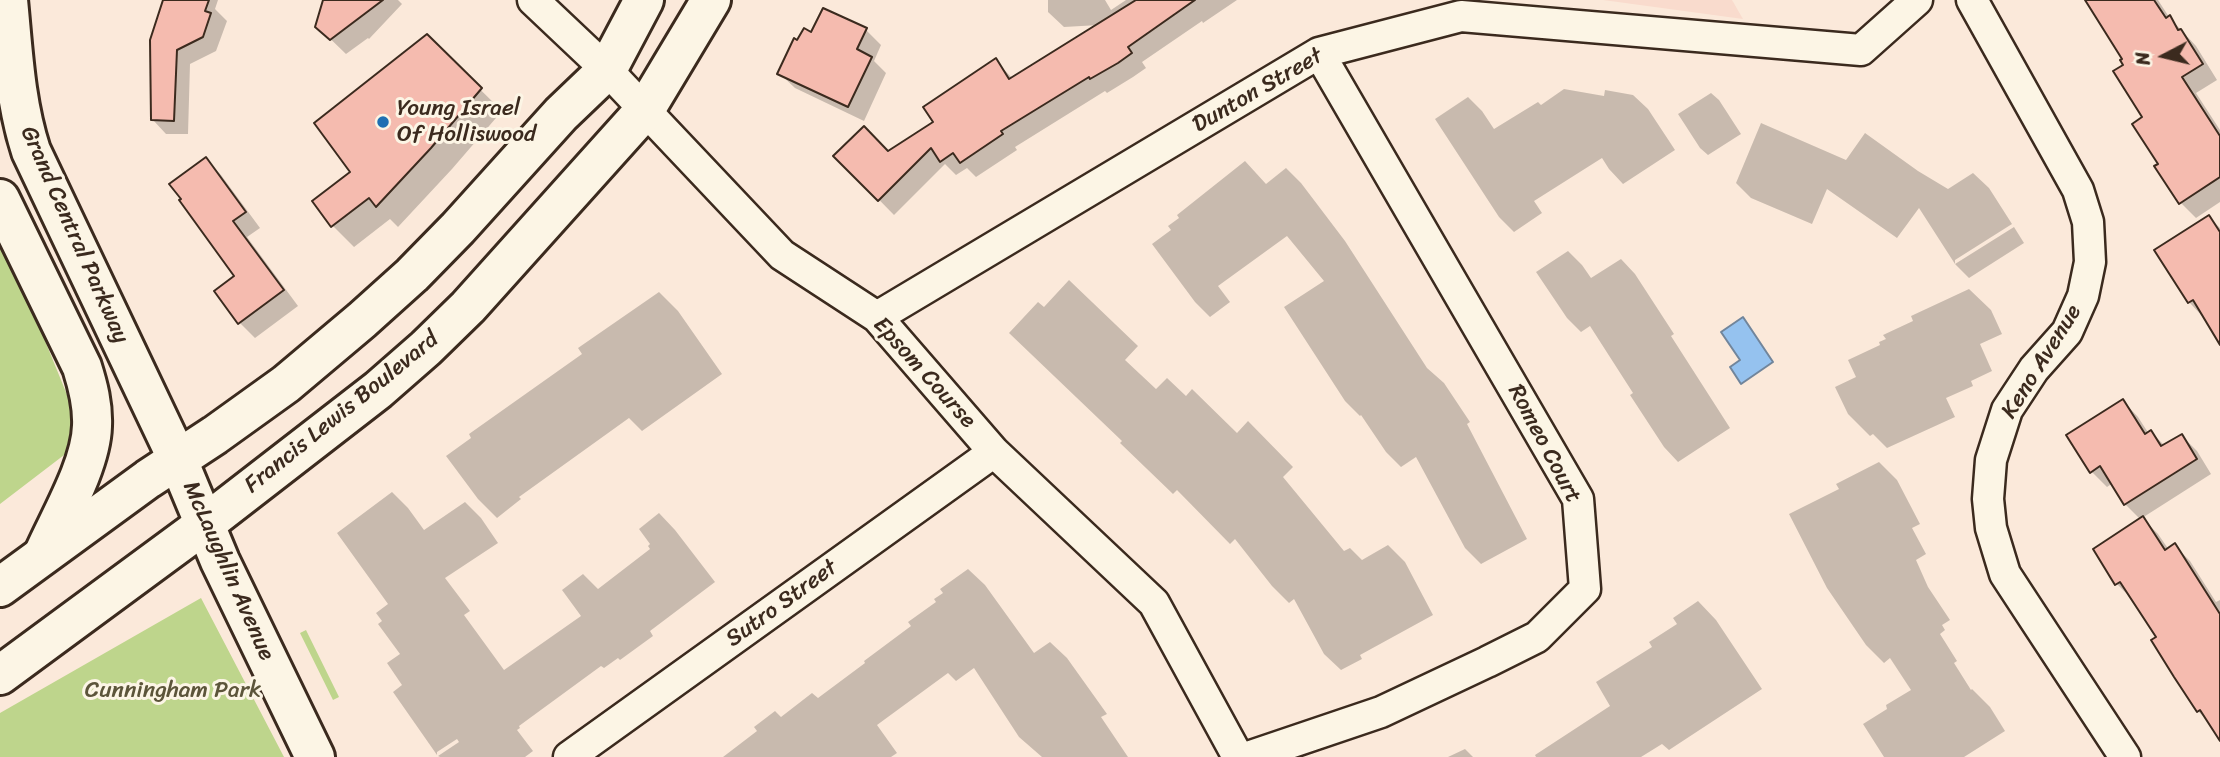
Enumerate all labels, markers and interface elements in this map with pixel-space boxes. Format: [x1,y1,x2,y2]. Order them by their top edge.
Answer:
north arrow [2129,21,2199,91]
street label: Dunton Street [1188,43,1328,139]
text: N [2125,50,2160,67]
place label: Young Israel Of Holliswood [397,95,536,149]
marker: Young Israel Of Holliswood [375,114,391,130]
street label: Grand Central Parkway [14,122,134,348]
street label: Keno Avenue [1996,300,2088,424]
street label: Epsom Course [867,312,981,434]
street label: Francis Lewis Boulevard [239,326,445,500]
street label: Romeo Court [1501,380,1587,508]
street label: McLaughlin Avenue [176,477,280,665]
street label: Sutro Street [721,554,843,654]
park label: Cunningham Park [85,677,261,705]

